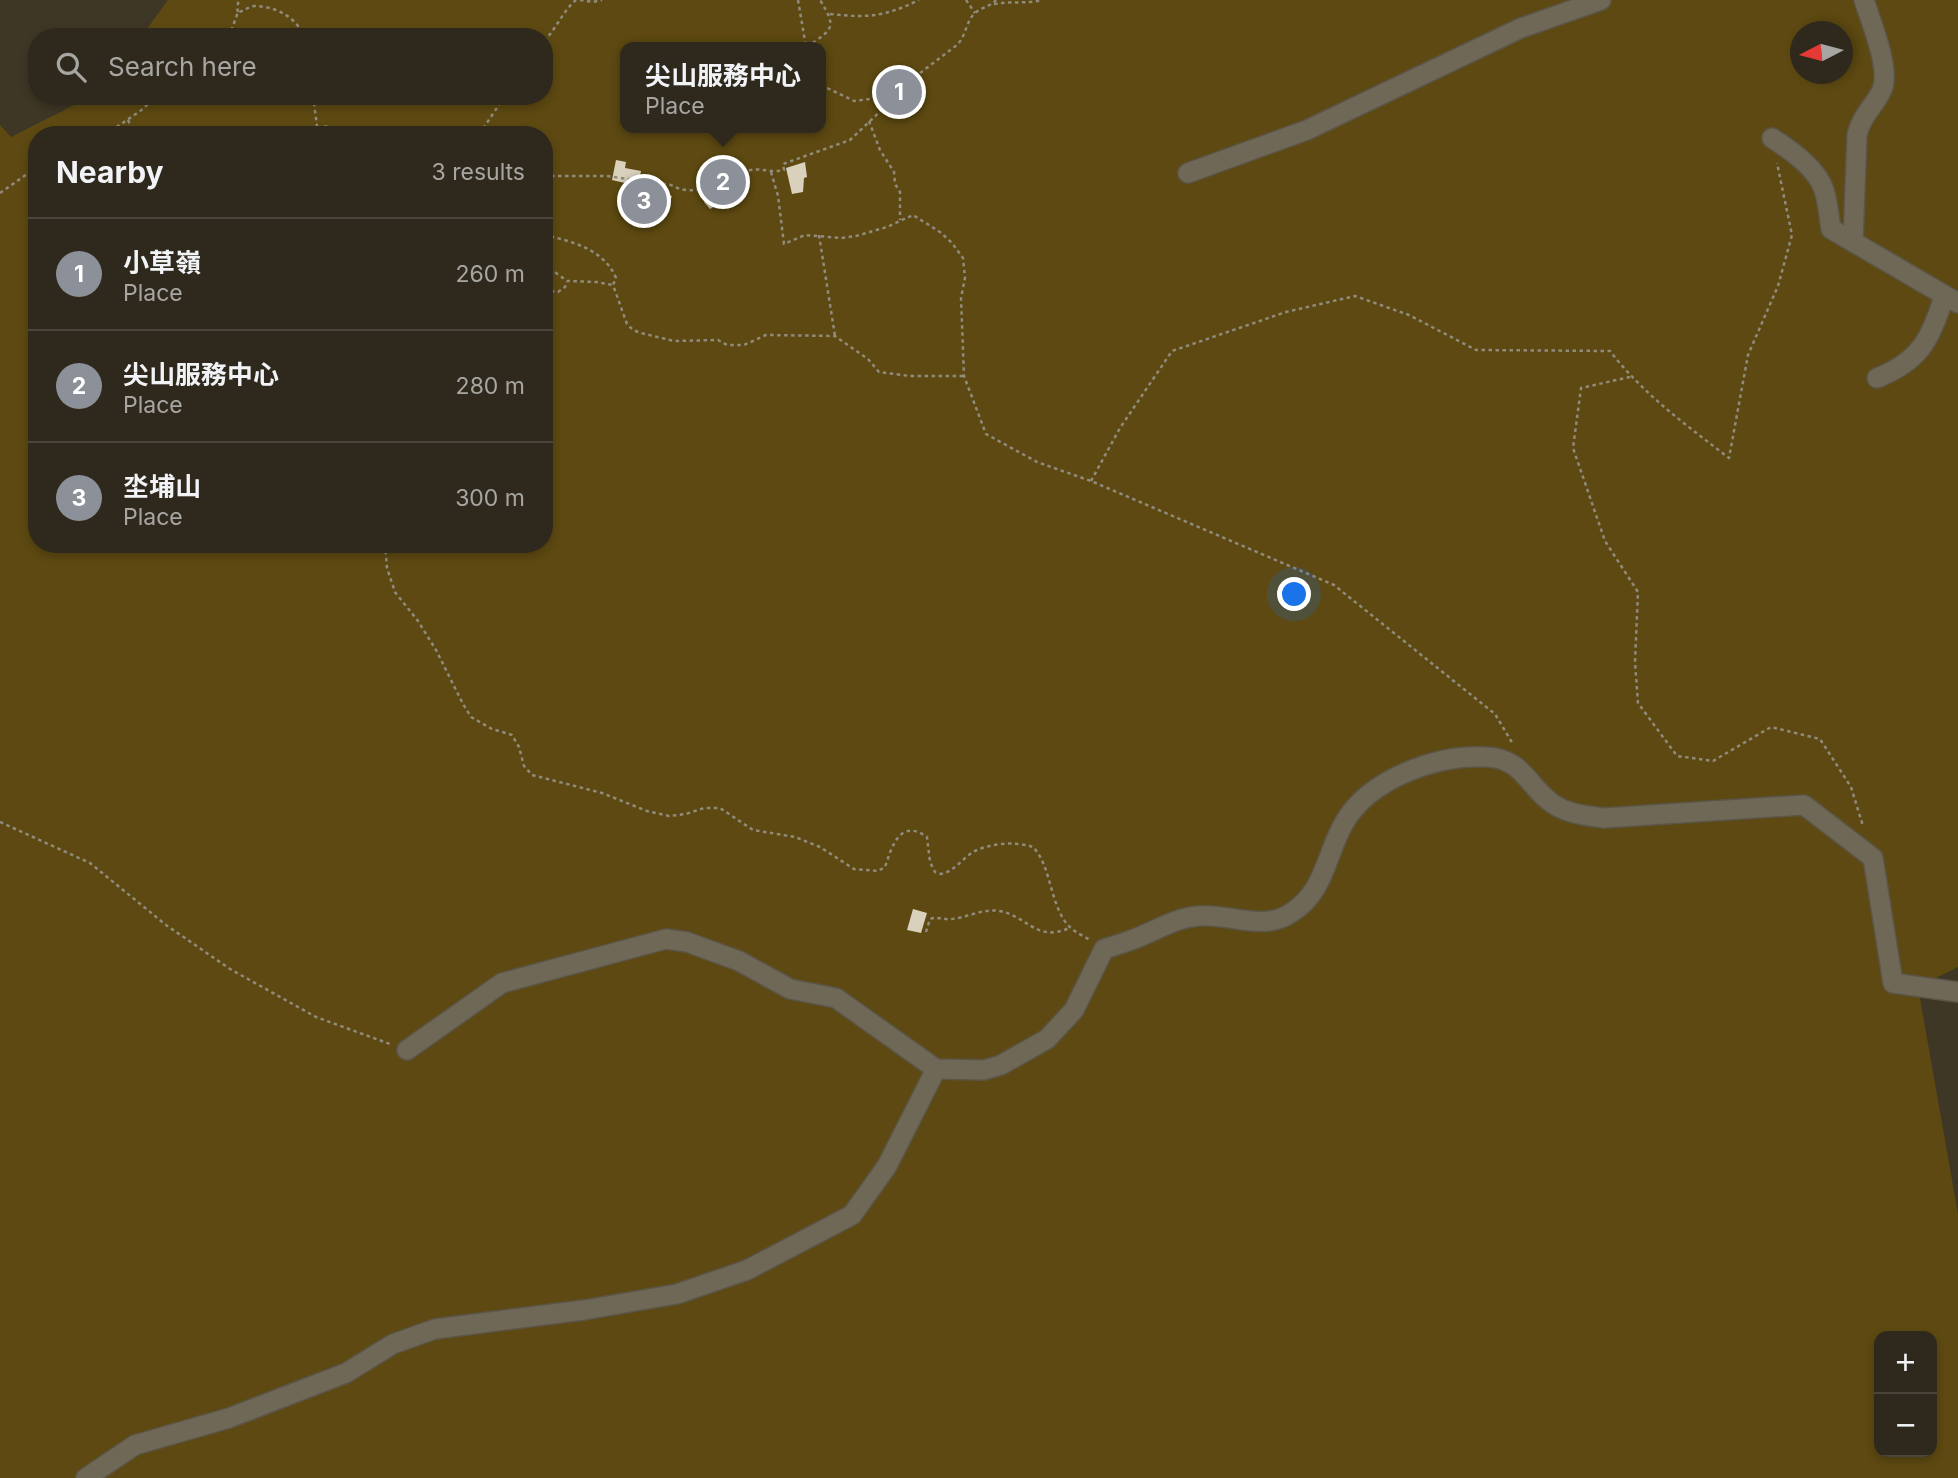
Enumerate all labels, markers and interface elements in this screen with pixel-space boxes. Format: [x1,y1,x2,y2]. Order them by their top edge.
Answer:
north arrow [1790,21,1853,84]
search box [28,28,553,105]
popup [620,42,826,133]
icon: search [52,48,90,86]
text: Search here [108,51,257,82]
text: 尖山服務中心 [645,60,801,91]
pin: 1 [876,66,922,118]
text: Place [645,92,705,120]
text: Nearby [56,154,164,190]
pin: 2 [700,156,746,208]
text: 3 results [432,158,525,186]
pin: 3 [621,175,667,227]
text: 小草嶺 [123,247,201,278]
text: 1 [74,260,84,288]
text: 260 m [456,260,525,288]
text: Place [123,279,183,307]
text: 尖山服務中心 [123,359,279,390]
text: 2 [72,372,86,400]
text: 280 m [456,372,525,400]
text: Place [123,391,183,419]
text: 坔埔山 [123,471,201,502]
text: 3 [72,484,86,512]
text: 300 m [455,484,525,512]
text: Place [123,503,183,531]
your location [1277,577,1311,611]
map controls [1874,1331,1937,1457]
button: + [1874,1331,1937,1394]
button: − [1874,1394,1937,1457]

